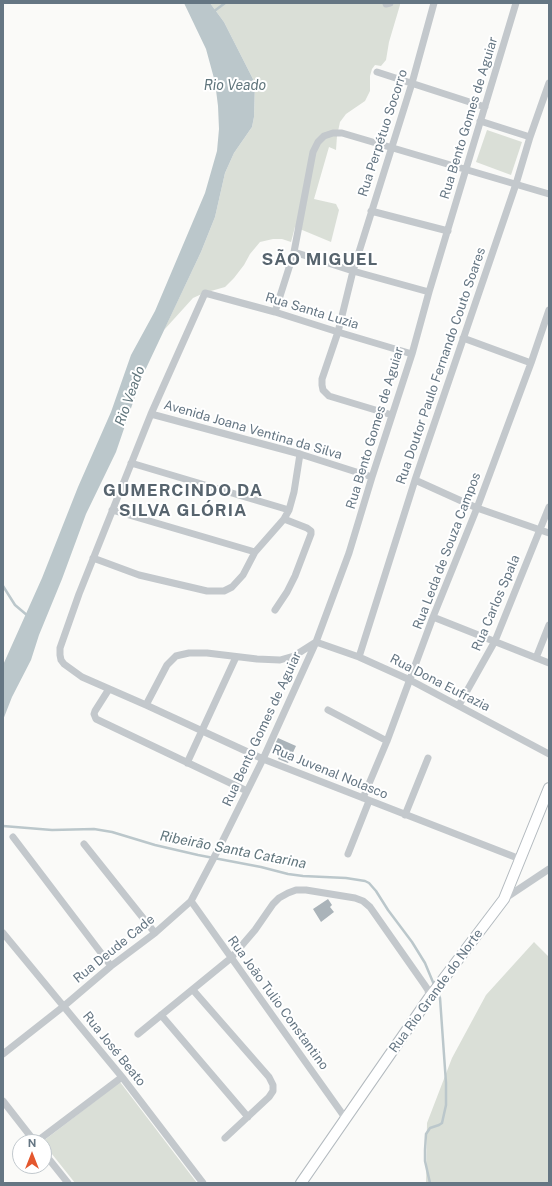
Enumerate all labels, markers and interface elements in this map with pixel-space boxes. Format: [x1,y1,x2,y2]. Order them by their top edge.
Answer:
street label: Rua Bento Gomes de Aguiar [437,35,501,201]
street label: Rua Perpétuo Socorro [355,67,411,199]
water label: Rio Veado [204,78,266,94]
street label: Rua Doutor Paulo Fernando Couto Soares [393,245,489,487]
district label: SÃO MIGUEL [262,250,378,270]
street label: Rua Santa Luzia [263,289,361,333]
street label: Rua Bento Gomes de Aguiar [343,345,407,511]
water label: Rio Veado [111,364,149,428]
street label: Avenida Joana Ventina da Silva [162,397,344,463]
street label: Rua Leda de Souza Campos [410,470,484,632]
district label: GUMERCINDO DA SILVA GLÓRIA [103,481,263,521]
street label: Rua Carlos Spala [469,553,523,653]
street label: Rua Bento Gomes de Aguiar [219,649,305,809]
street label: Rua Dona Eufrazia [387,651,493,715]
street label: Rua Juvenal Nolasco [270,742,390,802]
water label: Ribeirão Santa Catarina [158,828,308,872]
street label: Rua Deude Cade [70,911,158,987]
street label: Rua Rio Grande do Norte [386,926,486,1056]
street label: Rua João Tulio Constantino [224,933,332,1073]
street label: Rua José Beato [79,1009,149,1089]
north arrow [12,1134,52,1174]
text: N [28,1137,36,1149]

